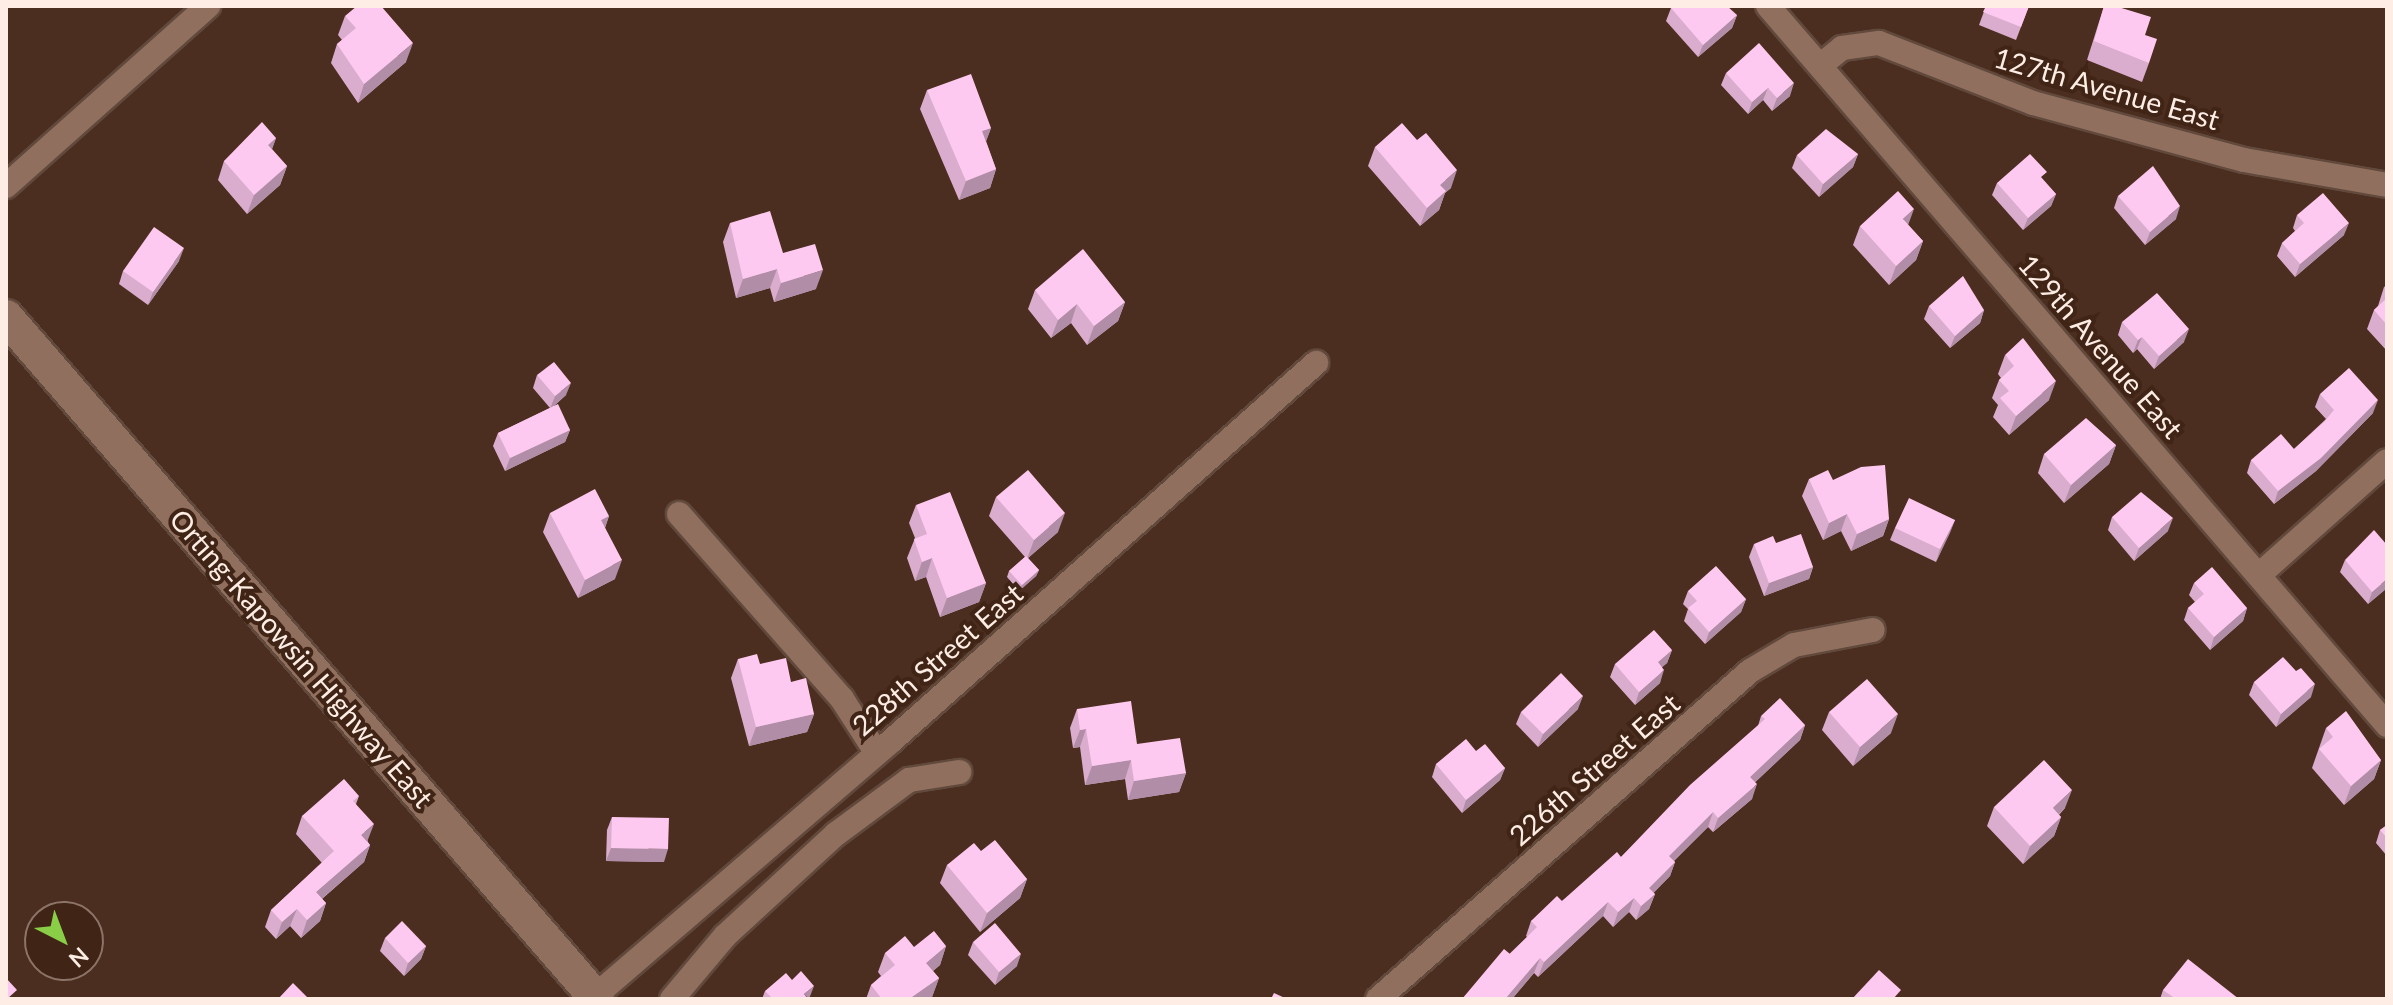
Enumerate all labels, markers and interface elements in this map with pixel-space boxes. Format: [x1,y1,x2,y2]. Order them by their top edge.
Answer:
street label: 127th Avenue East [1990,40,2224,136]
street label: 129th Avenue East [2012,247,2190,445]
street label: Orting-Kapowsin Highway East [163,502,441,814]
street label: 228th Street East [845,576,1029,742]
street label: 226th Street East [1502,686,1686,852]
north arrow [24,901,104,981]
text: N [64,942,94,973]

